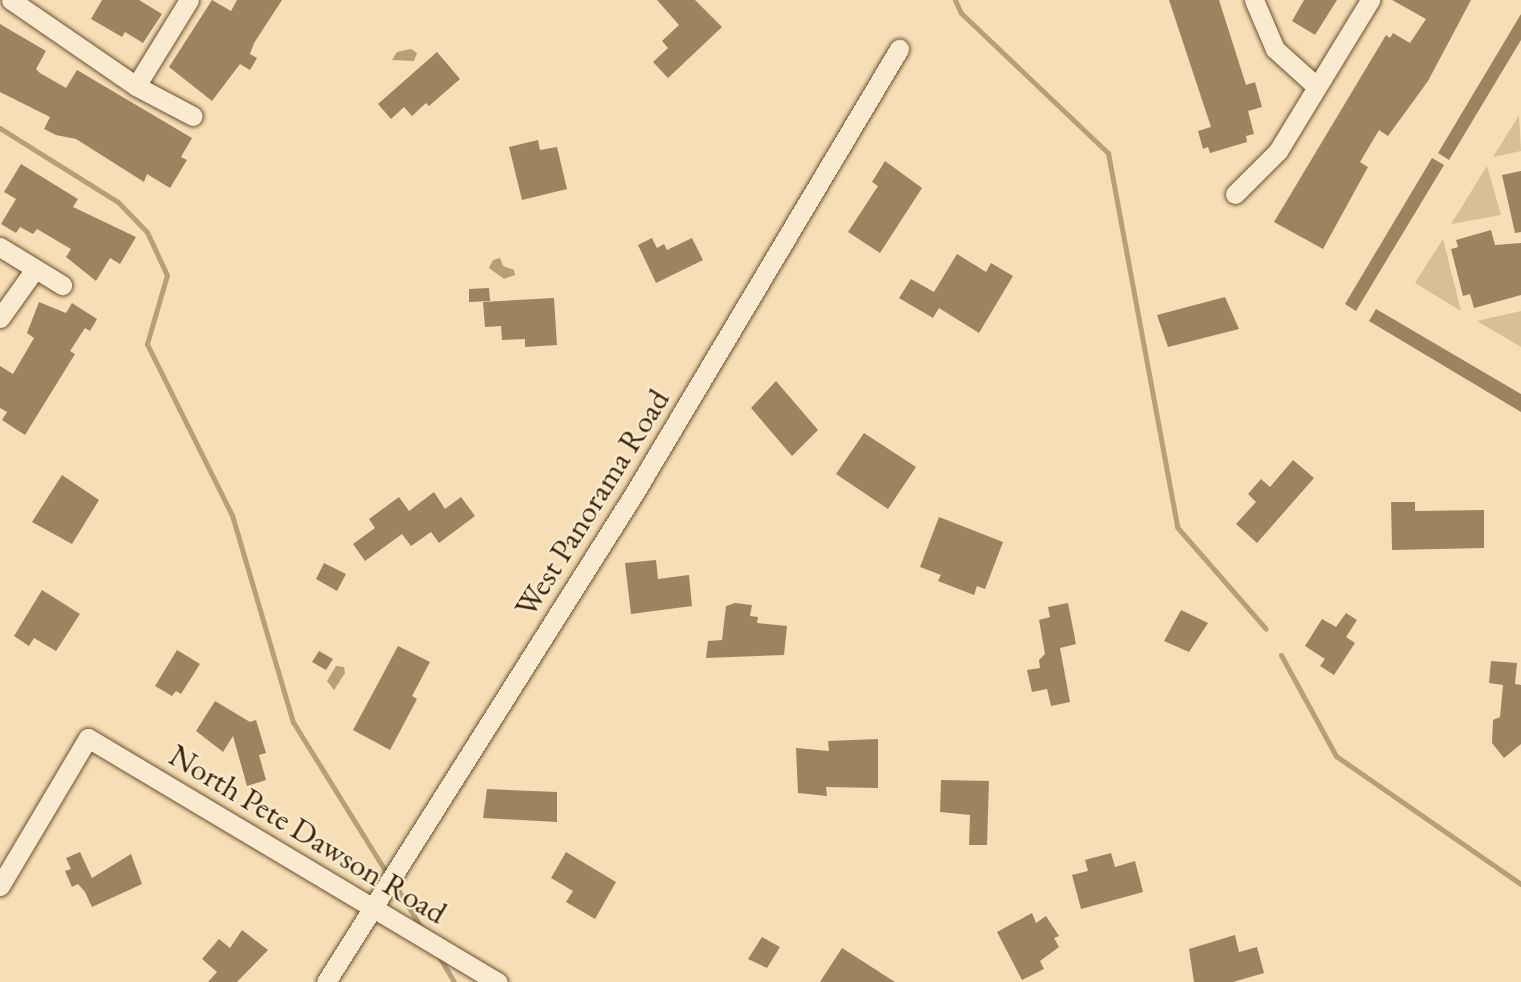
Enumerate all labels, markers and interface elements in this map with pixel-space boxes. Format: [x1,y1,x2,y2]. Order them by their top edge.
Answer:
street label: West Panorama Road [506,382,678,624]
street label: North Pete Dawson Road [162,736,454,932]

